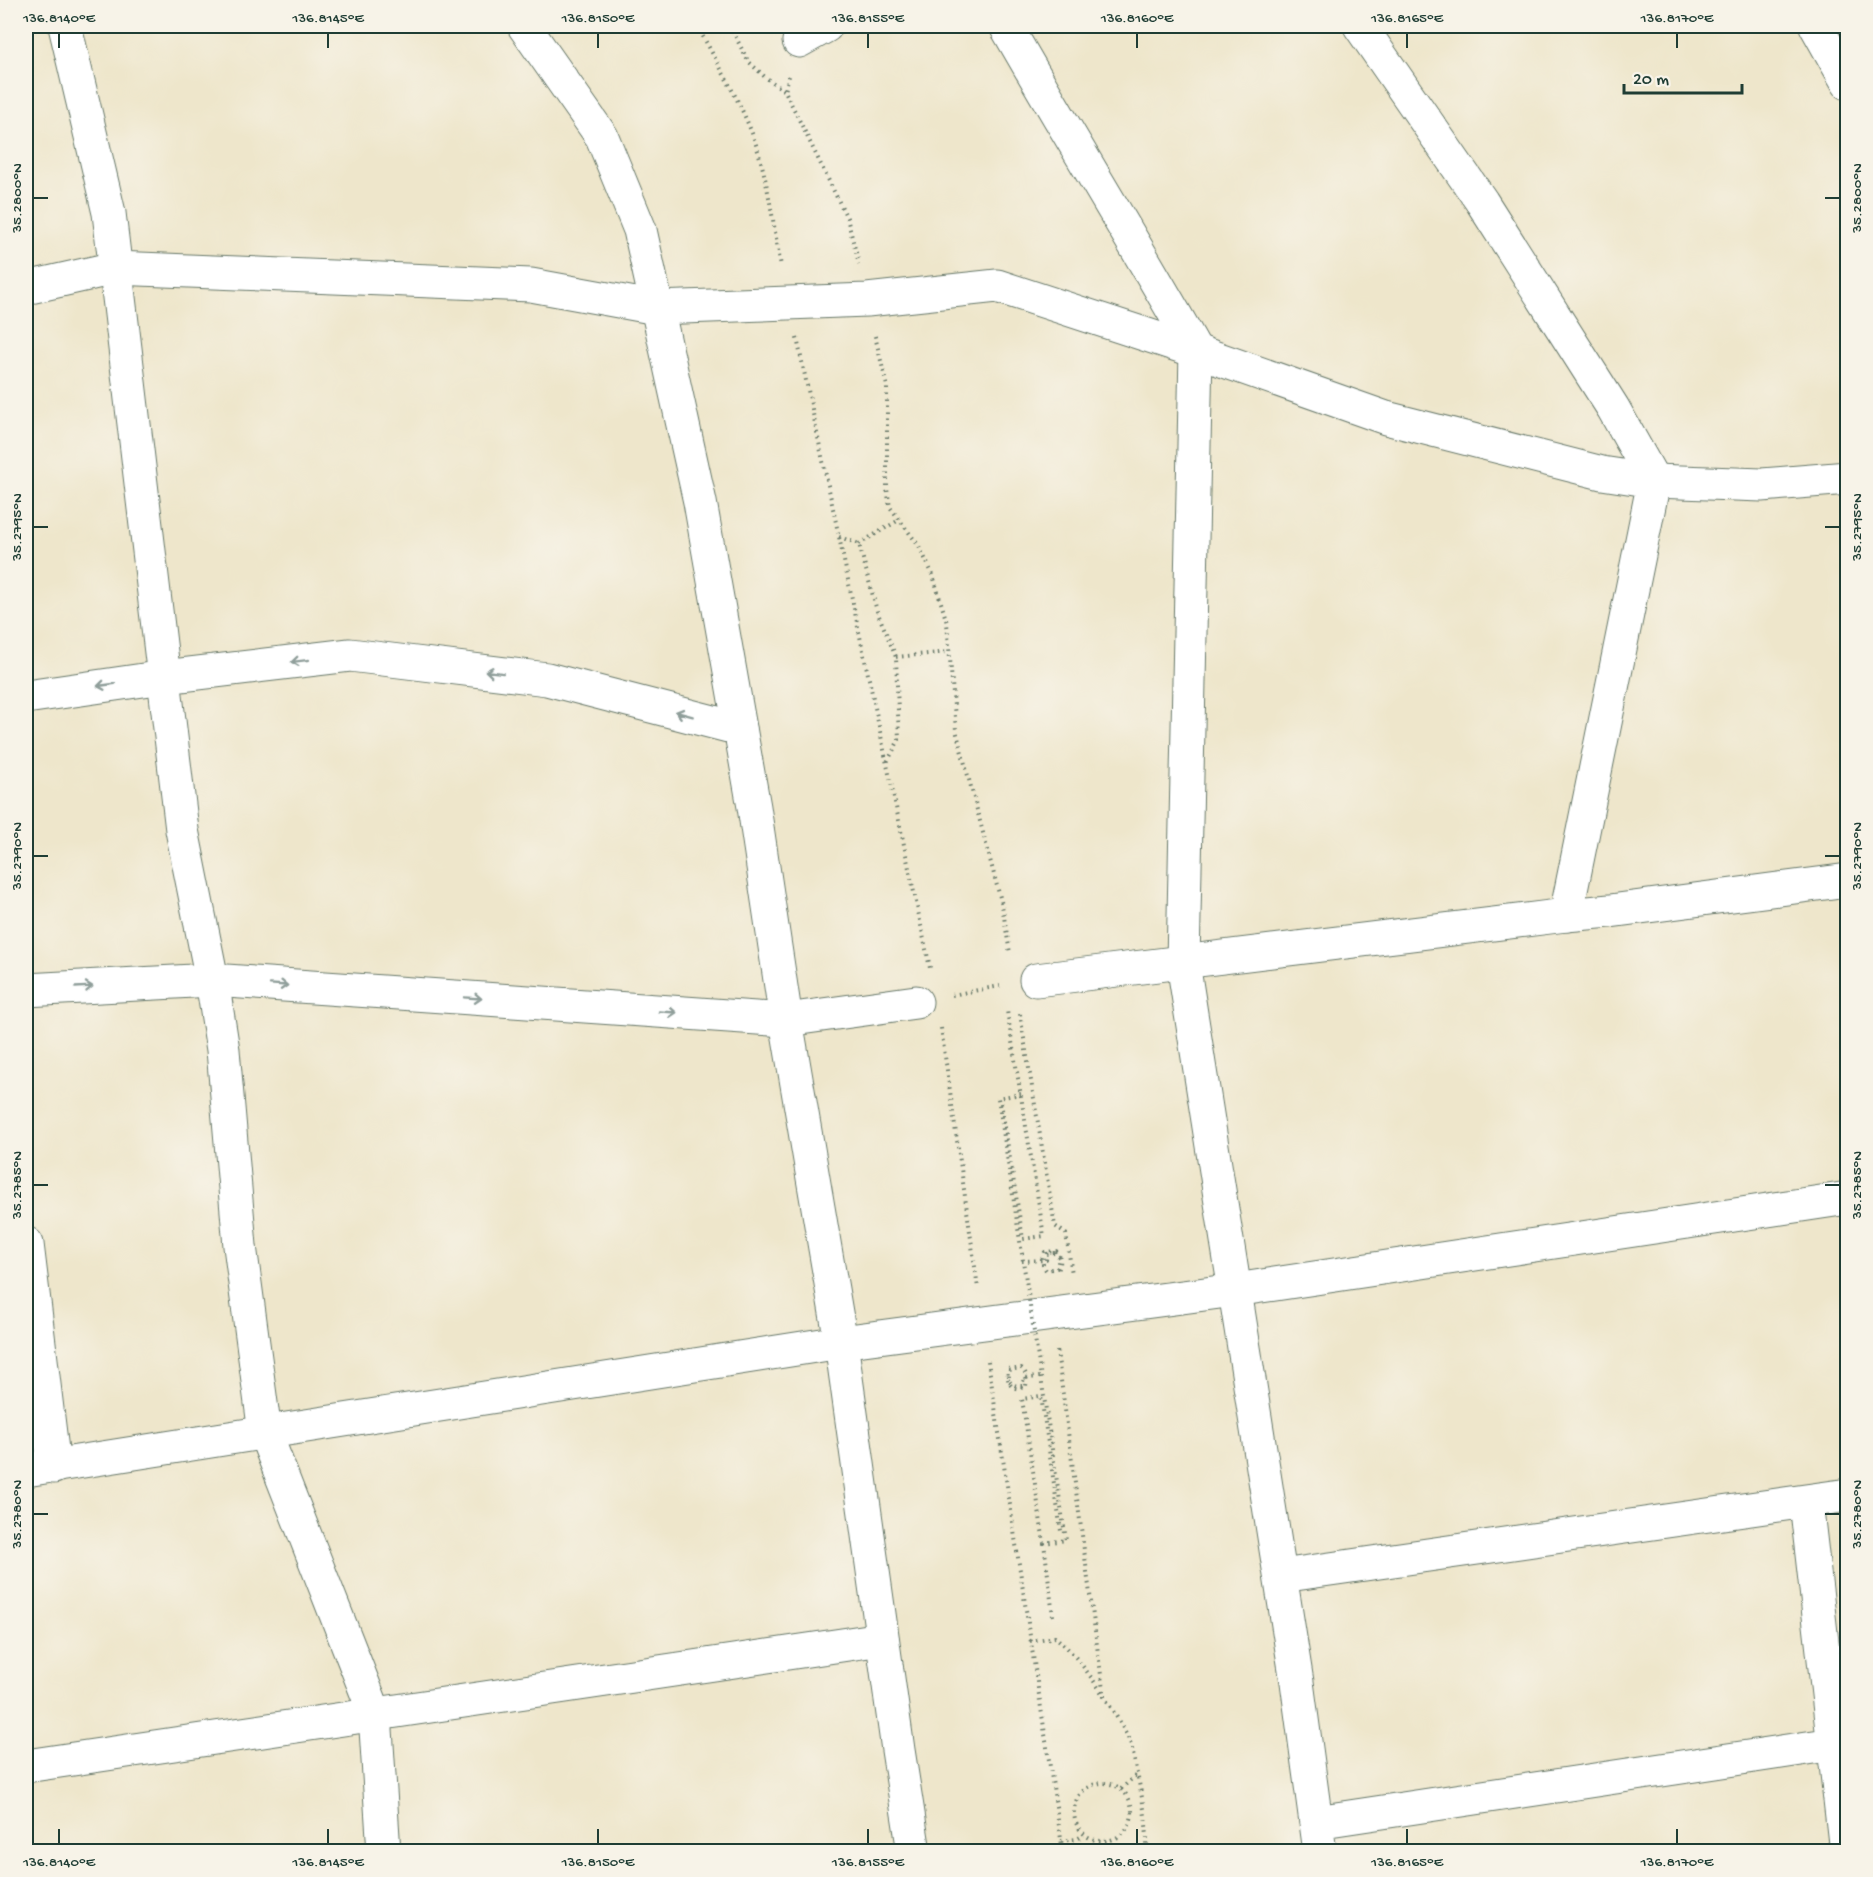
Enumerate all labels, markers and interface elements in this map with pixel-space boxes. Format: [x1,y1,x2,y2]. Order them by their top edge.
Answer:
text: 136.8140°E [22,10,96,28]
text: 136.8145°E [291,10,364,28]
text: 136.8150°E [561,10,635,28]
text: 136.8155°E [831,10,905,28]
text: 136.8160°E [1100,10,1174,28]
text: 136.8165°E [1370,10,1444,28]
text: 136.8170°E [1640,10,1714,28]
scale bar [1624,57,1742,95]
text: 20 m [1633,70,1669,91]
text: 35.2800°N [9,163,27,234]
text: 35.2800°N [1849,163,1867,234]
text: 35.2795°N [9,493,27,562]
text: 35.2795°N [1849,493,1867,562]
one-way arrow [291,656,310,667]
one-way arrow [484,666,504,677]
one-way arrow [97,680,117,691]
one-way arrow [675,708,694,719]
text: 35.2790°N [9,822,27,891]
text: 35.2790°N [1849,822,1867,891]
one-way arrow [268,980,288,991]
one-way arrow [73,981,93,992]
one-way arrow [463,993,483,1004]
one-way arrow [657,1007,677,1018]
text: 35.2785°N [9,1151,27,1220]
text: 35.2785°N [1849,1151,1867,1220]
text: 35.2780°N [9,1479,27,1549]
text: 35.2780°N [1849,1479,1867,1549]
text: 136.8140°E [22,1854,96,1872]
text: 136.8145°E [291,1854,364,1872]
text: 136.8150°E [561,1854,635,1872]
text: 136.8155°E [831,1854,905,1872]
text: 136.8160°E [1100,1854,1174,1872]
text: 136.8165°E [1370,1854,1444,1872]
text: 136.8170°E [1640,1854,1714,1872]

